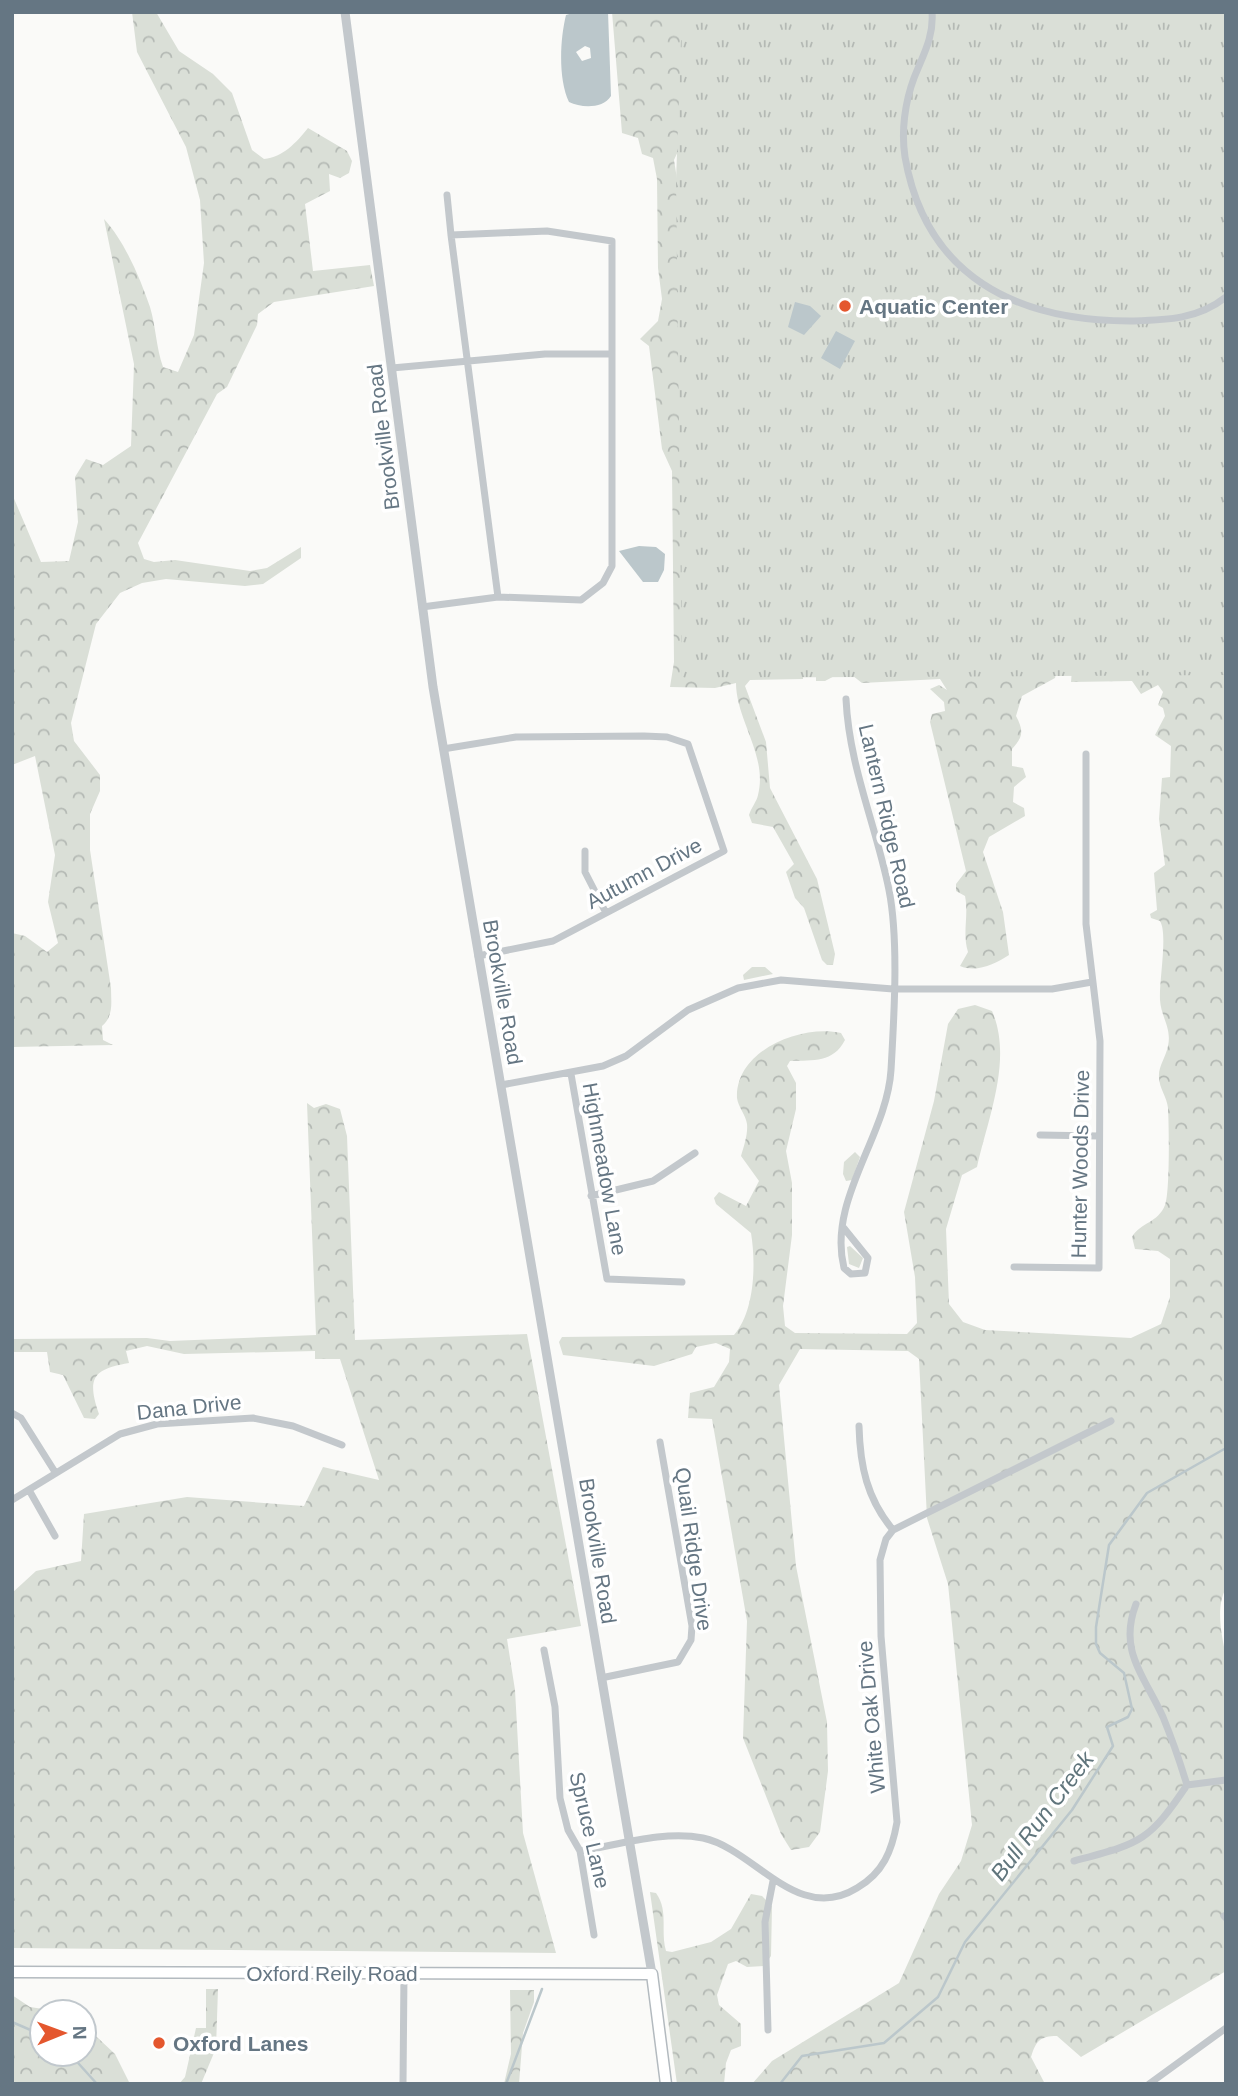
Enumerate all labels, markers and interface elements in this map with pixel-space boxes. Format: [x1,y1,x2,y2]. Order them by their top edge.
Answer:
place label: Aquatic Center [859,295,1008,318]
marker: Aquatic Center [837,298,853,314]
street label: Brookville Road [363,363,403,511]
street label: Lantern Ridge Road [855,722,919,910]
street label: Autumn Drive [582,833,706,913]
street label: Brookville Road [479,918,527,1066]
street label: Hunter Woods Drive [1067,1069,1093,1259]
street label: Highmeadow Lane [578,1081,632,1257]
street label: Dana Drive [136,1390,242,1424]
street label: Quail Ridge Drive [671,1466,717,1632]
street label: Brookville Road [575,1477,621,1625]
street label: White Oak Drive [853,1640,889,1794]
water label: Bull Run Creek [985,1745,1100,1886]
street label: Spruce Lane [565,1769,615,1891]
street label: Oxford Reily Road [246,1962,418,1985]
north arrow [28,1998,98,2068]
text: N [69,2026,90,2040]
place label: Oxford Lanes [173,2032,308,2055]
marker: Oxford Lanes [151,2035,167,2051]

